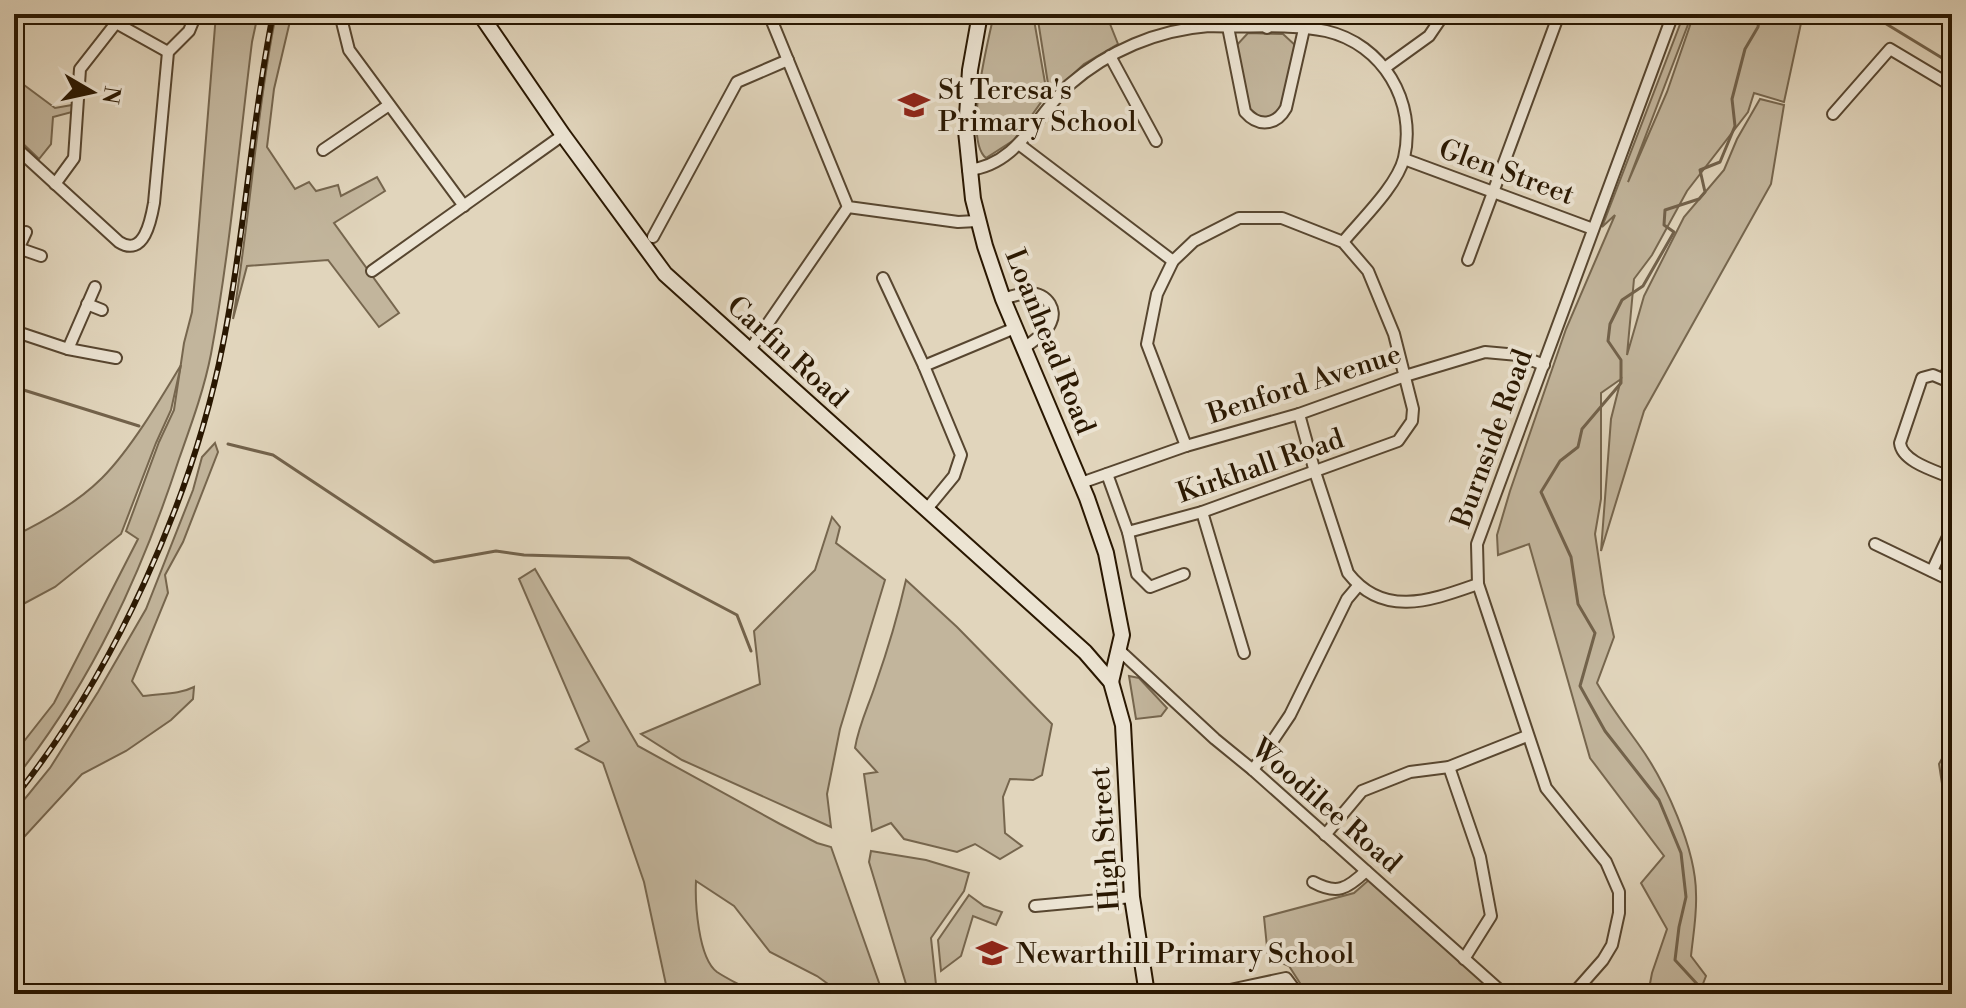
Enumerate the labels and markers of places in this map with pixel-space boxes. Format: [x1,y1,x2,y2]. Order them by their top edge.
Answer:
place label: St Teresa's Primary School [938,73,1137,140]
school or university icon: St Teresa's Primary School [897,88,931,122]
school or university icon: Newarthill Primary School [975,936,1009,970]
place label: Newarthill Primary School [1016,937,1354,972]

